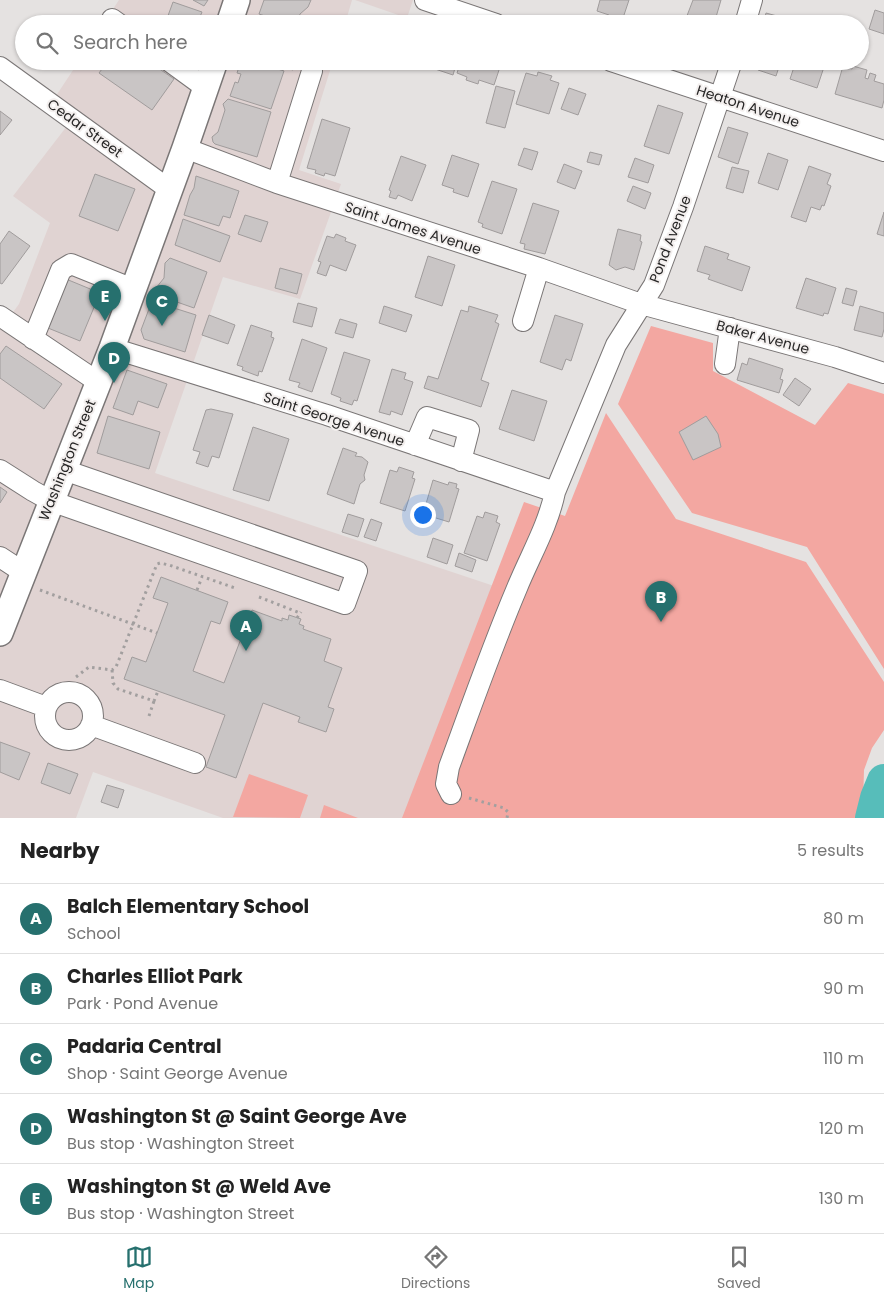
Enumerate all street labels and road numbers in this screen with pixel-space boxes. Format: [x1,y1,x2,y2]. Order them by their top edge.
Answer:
street label: Heaton Avenue [694,80,802,132]
street label: Cedar Street [43,94,127,162]
street label: Pond Avenue [644,192,696,285]
street label: Saint James Avenue [342,196,484,260]
street label: Baker Avenue [714,315,812,359]
street label: Saint George Avenue [261,387,407,451]
street label: Washington Street [34,396,100,524]

